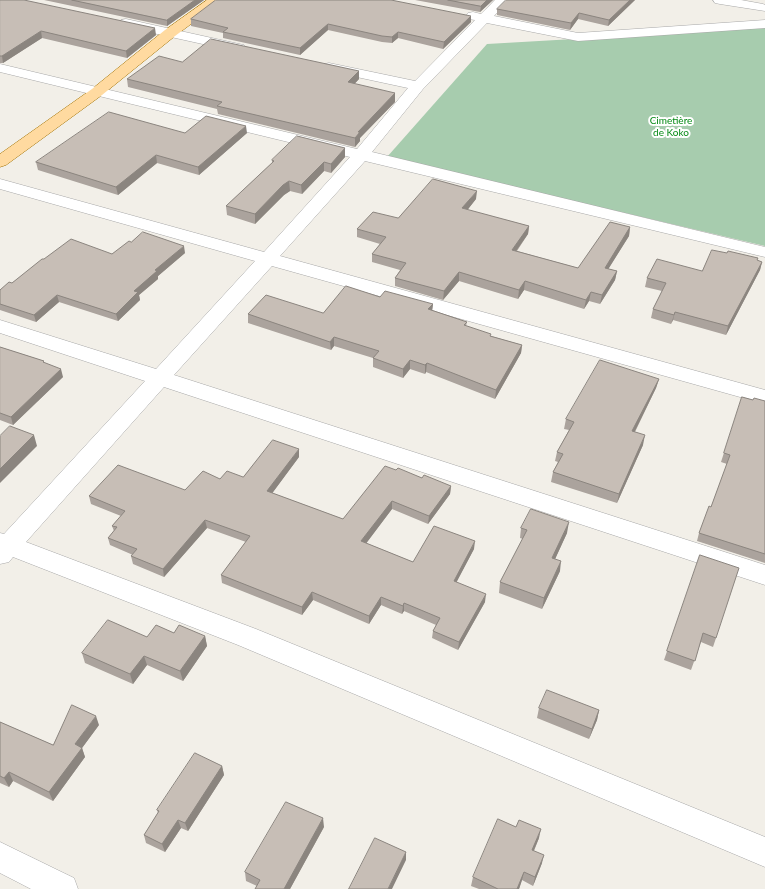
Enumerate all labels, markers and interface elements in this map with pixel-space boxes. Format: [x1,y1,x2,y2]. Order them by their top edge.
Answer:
park label: Cimetière de Koko [650,115,692,138]

